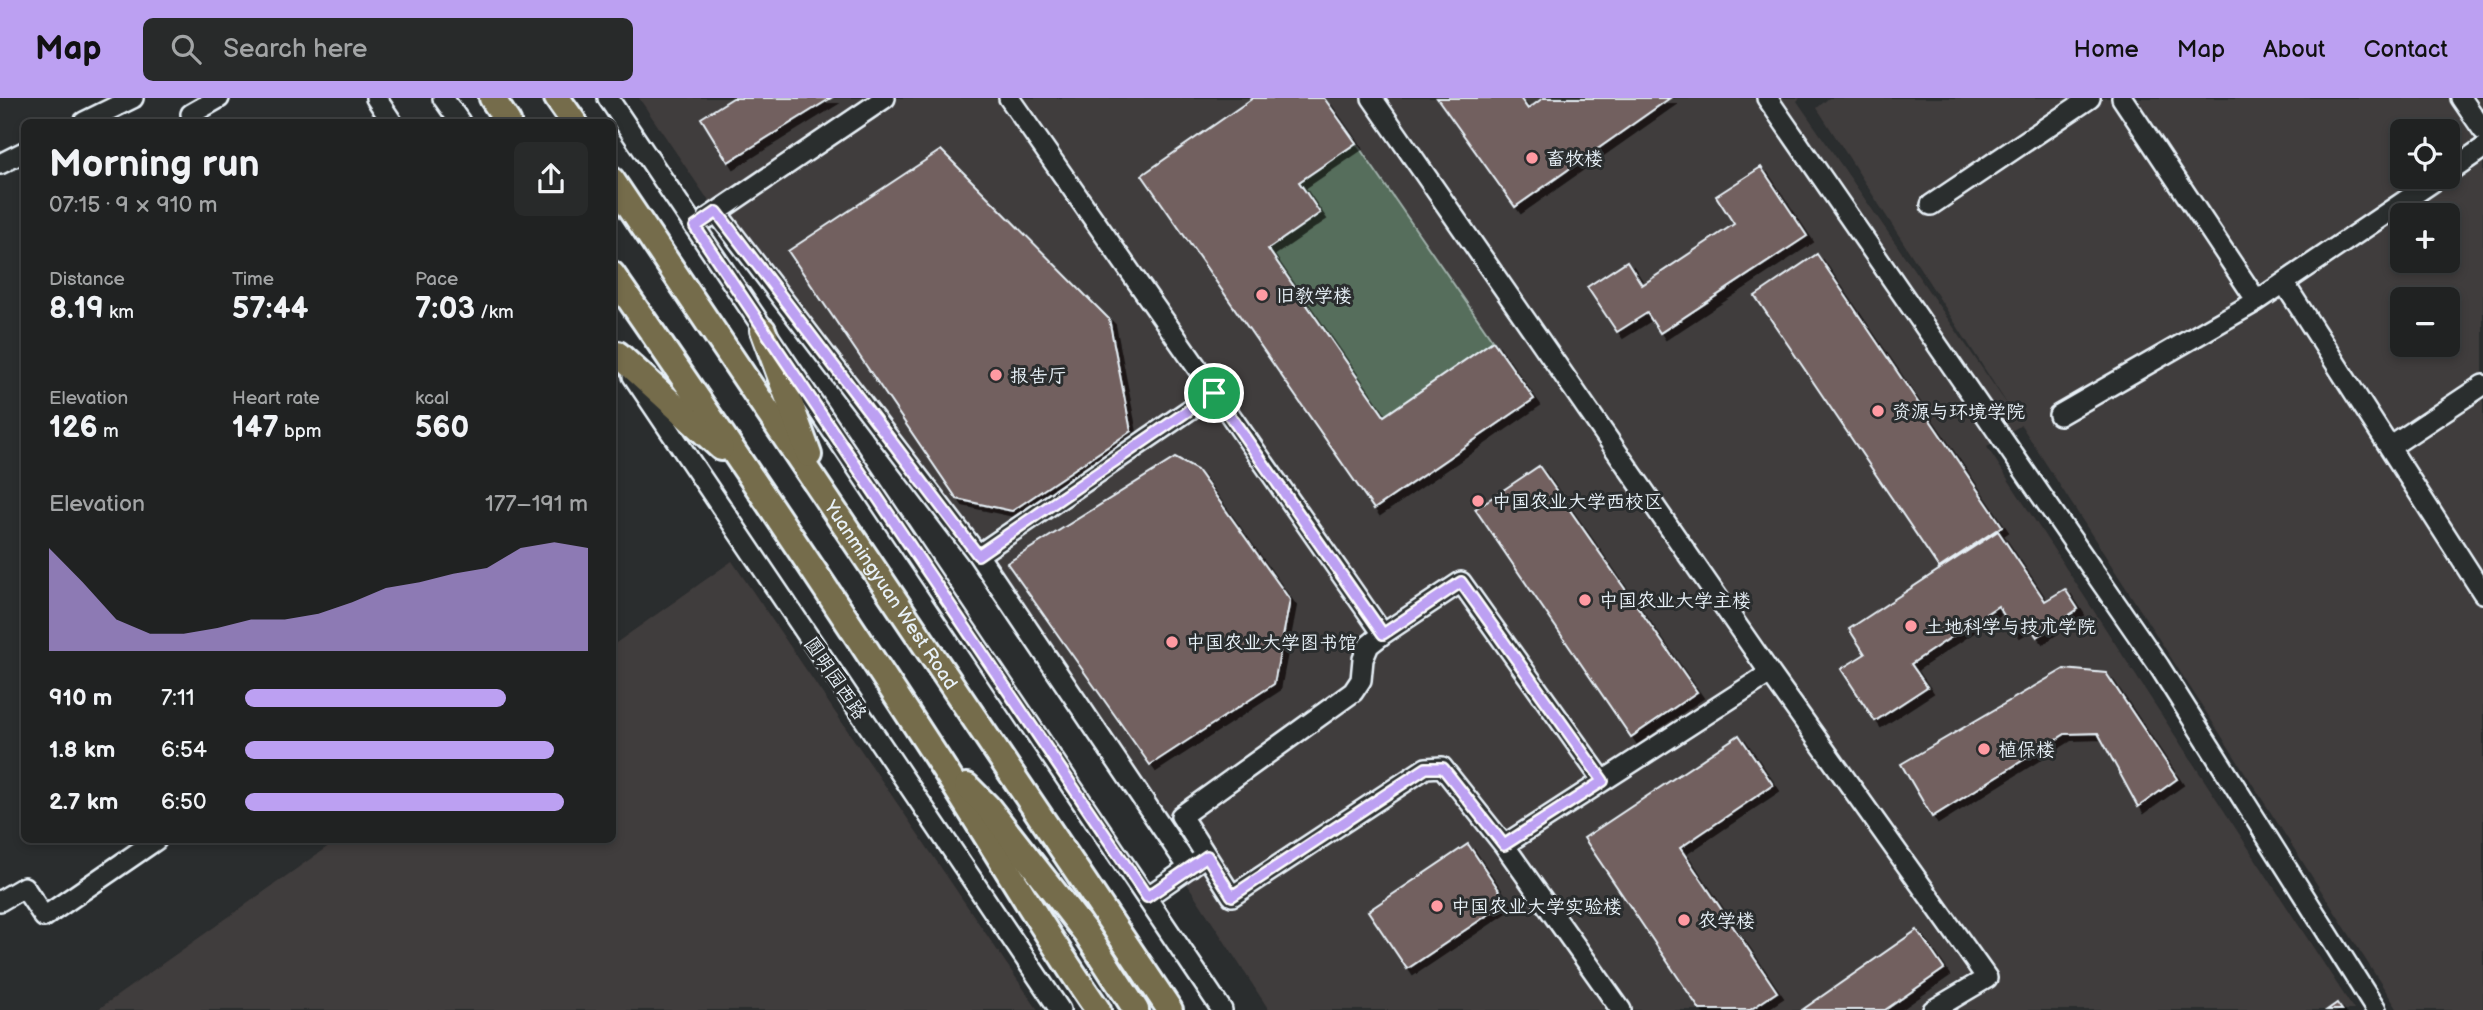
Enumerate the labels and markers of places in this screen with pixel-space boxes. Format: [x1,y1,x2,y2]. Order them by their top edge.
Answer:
place label: 畜牧楼 [1546,148,1603,171]
marker: 畜牧楼 [1524,150,1540,166]
place label: 旧教学楼 [1276,285,1352,308]
marker: 旧教学楼 [1254,287,1270,303]
pin [1184,363,1244,423]
place label: 报告厅 [1010,365,1067,388]
marker: 报告厅 [988,367,1004,383]
place label: 资源与环境学院 [1892,401,2025,424]
marker: 资源与环境学院 [1870,403,1886,419]
place label: 中国农业大学西校区 [1492,491,1663,514]
marker: 中国农业大学西校区 [1470,493,1486,509]
place label: 中国农业大学主楼 [1599,590,1751,613]
marker: 中国农业大学主楼 [1577,592,1593,608]
place label: 土地科学与技术学院 [1925,616,2096,639]
marker: 土地科学与技术学院 [1903,618,1919,634]
place label: 中国农业大学图书馆 [1186,632,1357,655]
marker: 中国农业大学图书馆 [1164,634,1180,650]
place label: 植保楼 [1998,739,2055,762]
marker: 植保楼 [1976,741,1992,757]
place label: 中国农业大学实验楼 [1451,896,1622,919]
marker: 中国农业大学实验楼 [1429,898,1445,914]
place label: 农学楼 [1698,910,1755,933]
marker: 农学楼 [1676,912,1692,928]

